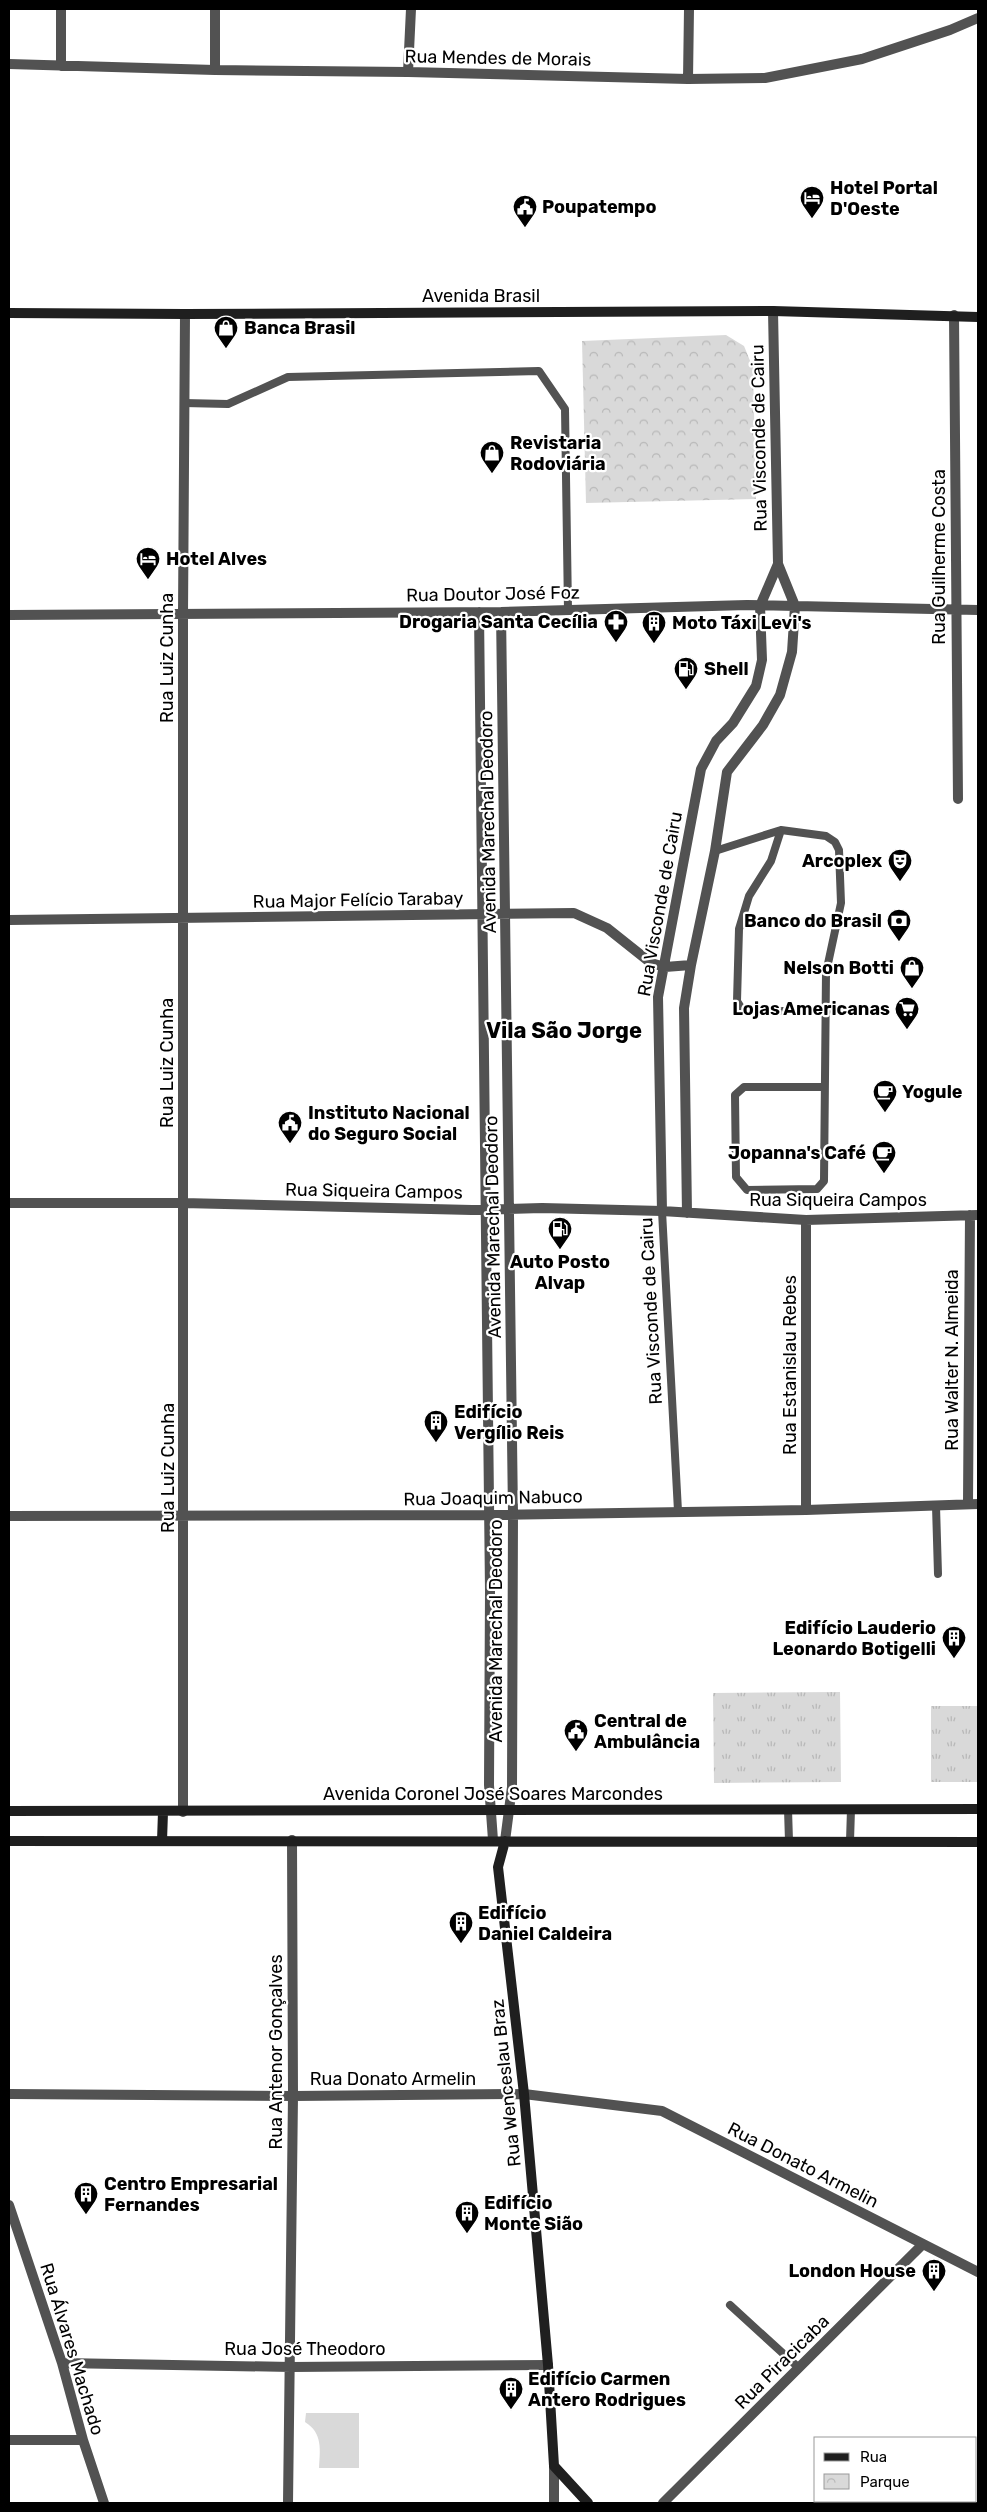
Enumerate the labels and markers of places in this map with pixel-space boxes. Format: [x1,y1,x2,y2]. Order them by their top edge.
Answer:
place label: Hotel Portal D'Oeste [830,177,938,220]
hotel icon: Hotel Portal D'Oeste [799,185,825,219]
public building icon: Poupatempo [512,194,538,228]
place label: Poupatempo [542,196,656,218]
shop icon: Banca Brasil [213,315,239,349]
place label: Banca Brasil [244,317,356,339]
place label: Revistaria Rodoviária [510,432,606,475]
shop icon: Revistaria Rodoviária [479,440,505,474]
hotel icon: Hotel Alves [135,546,161,580]
place label: Hotel Alves [166,548,267,570]
pharmacy icon: Drogaria Santa Cecília [603,609,629,643]
building icon: Moto Táxi Levi's [641,610,667,644]
place label: Drogaria Santa Cecília [399,611,598,633]
place label: Moto Táxi Levi's [672,612,812,634]
fuel station icon: Shell [673,656,699,690]
place label: Shell [704,658,749,680]
theatre icon: Arcoplex [887,848,913,882]
place label: Arcoplex [802,850,882,872]
bank icon: Banco do Brasil [886,908,912,942]
place label: Banco do Brasil [744,910,882,932]
shop icon: Nelson Botti [899,955,925,989]
place label: Nelson Botti [783,957,894,979]
supermarket icon: Lojas Americanas [894,996,920,1030]
place label: Lojas Americanas [732,998,890,1020]
cafe icon: Yogule [872,1079,898,1113]
place label: Yogule [902,1081,963,1103]
place label: Instituto Nacional do Seguro Social [308,1102,470,1145]
public building icon: Instituto Nacional do Seguro Social [277,1110,303,1144]
cafe icon: Jopanna's Café [871,1140,897,1174]
place label: Jopanna's Café [728,1142,866,1164]
fuel station icon: Auto Posto Alvap [547,1216,573,1250]
place label: Auto Posto Alvap [510,1251,610,1294]
place label: Edifício Vergílio Reis [454,1401,564,1444]
building icon: Edifício Vergílio Reis [423,1409,449,1443]
place label: Edifício Lauderio Leonardo Botigelli [772,1617,936,1660]
building icon: Edifício Lauderio Leonardo Botigelli [941,1625,967,1659]
place label: Central de Ambulância [594,1710,700,1753]
public building icon: Central de Ambulância [563,1718,589,1752]
place label: Edifício Daniel Caldeira [478,1902,612,1945]
building icon: Edifício Daniel Caldeira [448,1910,474,1944]
place label: Centro Empresarial Fernandes [104,2173,278,2216]
building icon: Centro Empresarial Fernandes [73,2181,99,2215]
place label: Edifício Monte Sião [484,2192,583,2235]
building icon: Edifício Monte Sião [454,2200,480,2234]
building icon: London House [921,2258,947,2292]
place label: London House [788,2260,916,2282]
place label: Edifício Carmen Antero Rodrigues [528,2368,686,2411]
building icon: Edifício Carmen Antero Rodrigues [498,2376,524,2410]

